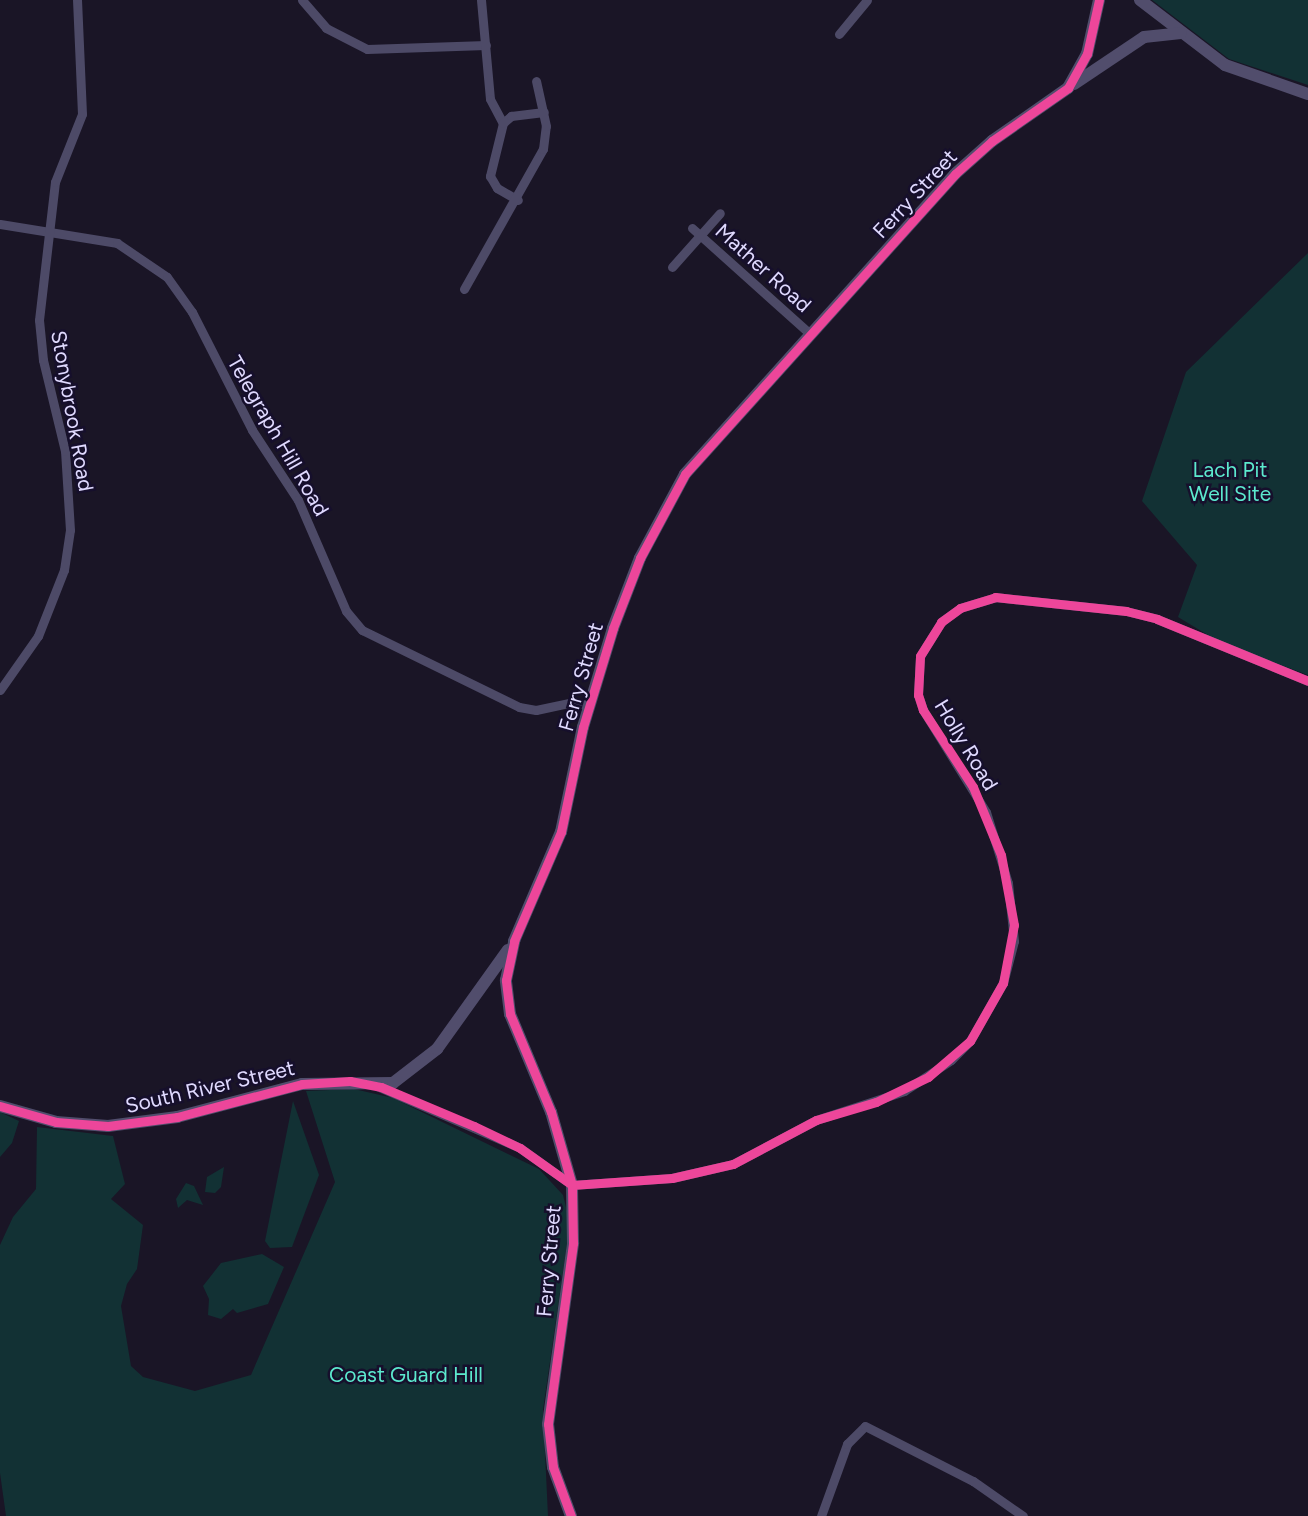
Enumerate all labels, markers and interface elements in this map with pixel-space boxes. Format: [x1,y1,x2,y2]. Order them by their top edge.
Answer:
street label: Ferry Street [868,144,962,244]
street label: Mather Road [710,218,816,318]
street label: Stonybrook Road [45,329,99,493]
street label: Telegraph Hill Road [222,351,334,521]
park label: Lach Pit Well Site [1189,457,1271,507]
street label: Ferry Street [553,620,609,734]
street label: Holly Road [929,695,1003,795]
street label: South River Street [123,1055,297,1119]
street label: Ferry Street [532,1204,566,1318]
park label: Coast Guard Hill [329,1362,483,1388]

